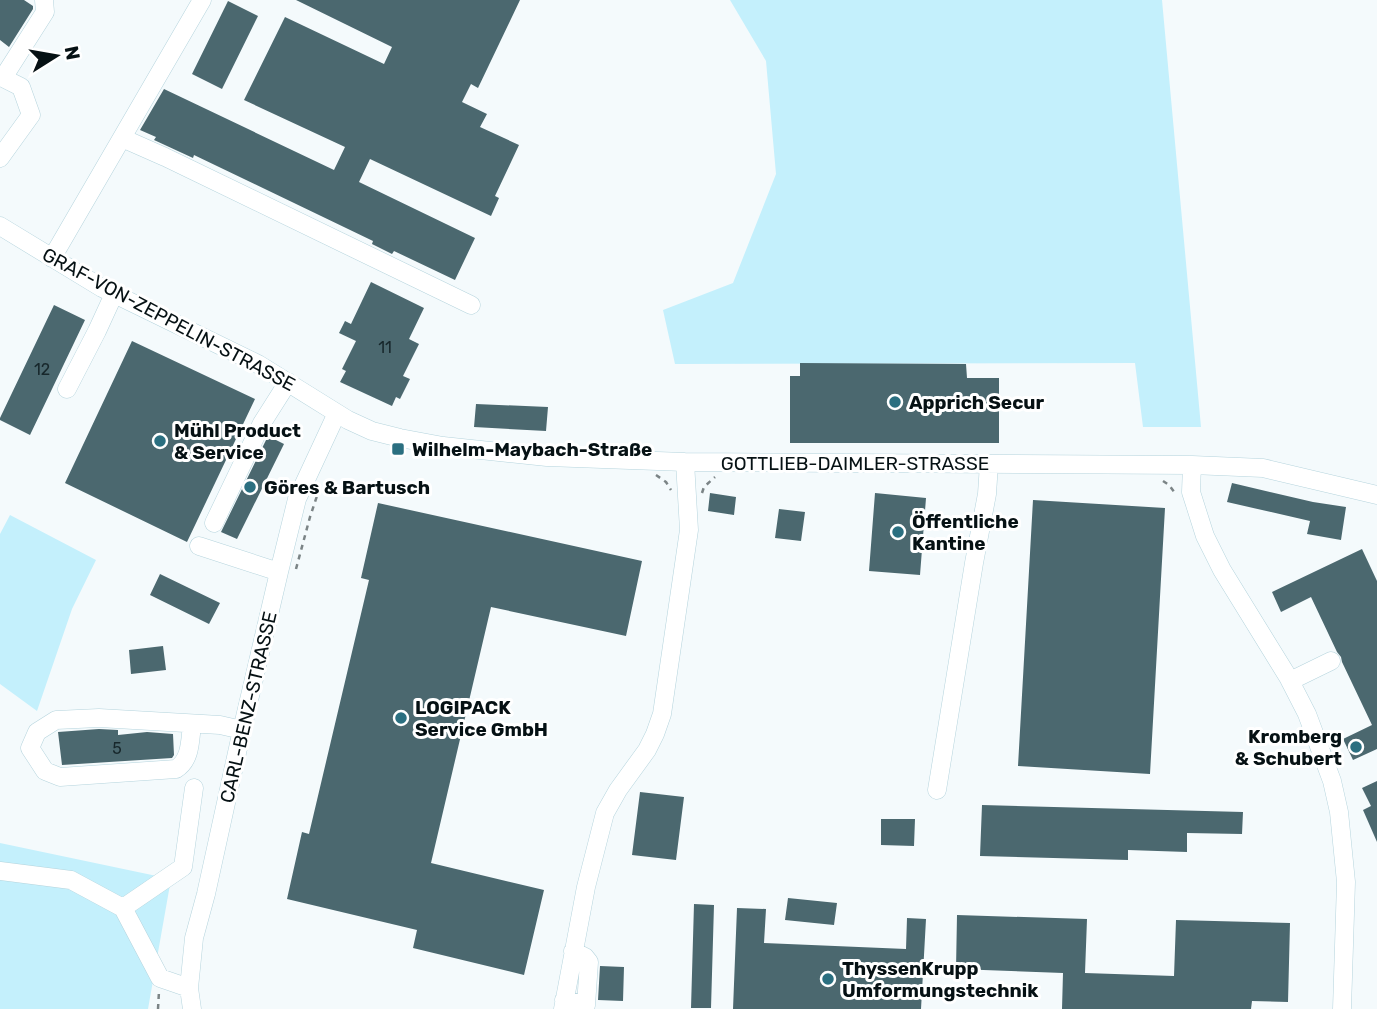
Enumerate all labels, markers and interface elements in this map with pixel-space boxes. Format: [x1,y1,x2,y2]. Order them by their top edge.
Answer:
north arrow [21,21,91,91]
text: N [60,44,85,62]
street label: GRAF-VON-ZEPPELIN-STRASSE [38,243,299,396]
house number: 11 [378,338,392,357]
house number: 12 [34,360,50,379]
place label: Apprich Secur [909,391,1045,414]
marker: Apprich Secur [887,394,903,410]
place label: Mühl Product & Service [174,419,301,464]
marker: Mühl Product & Service [152,433,168,449]
place label: Wilhelm-Maybach-Straße [412,438,652,461]
marker: Wilhelm-Maybach-Straße [390,441,406,457]
street label: GOTTLIEB-DAIMLER-STRASSE [721,452,989,475]
place label: Göres & Bartusch [264,476,430,499]
marker: Göres & Bartusch [242,479,258,495]
place label: Öffentliche Kantine [912,510,1019,555]
marker: Öffentliche Kantine [890,524,906,540]
street label: CARL-BENZ-STRASSE [215,609,282,805]
place label: LOGIPACK Service GmbH [415,696,548,741]
marker: LOGIPACK Service GmbH [393,710,409,726]
place label: Kromberg & Schubert [1235,725,1342,770]
house number: 5 [112,739,122,758]
marker: Kromberg & Schubert [1348,739,1364,755]
place label: ThyssenKrupp Umformungstechnik [842,957,1038,1002]
marker: ThyssenKrupp Umformungstechnik [820,971,836,987]

